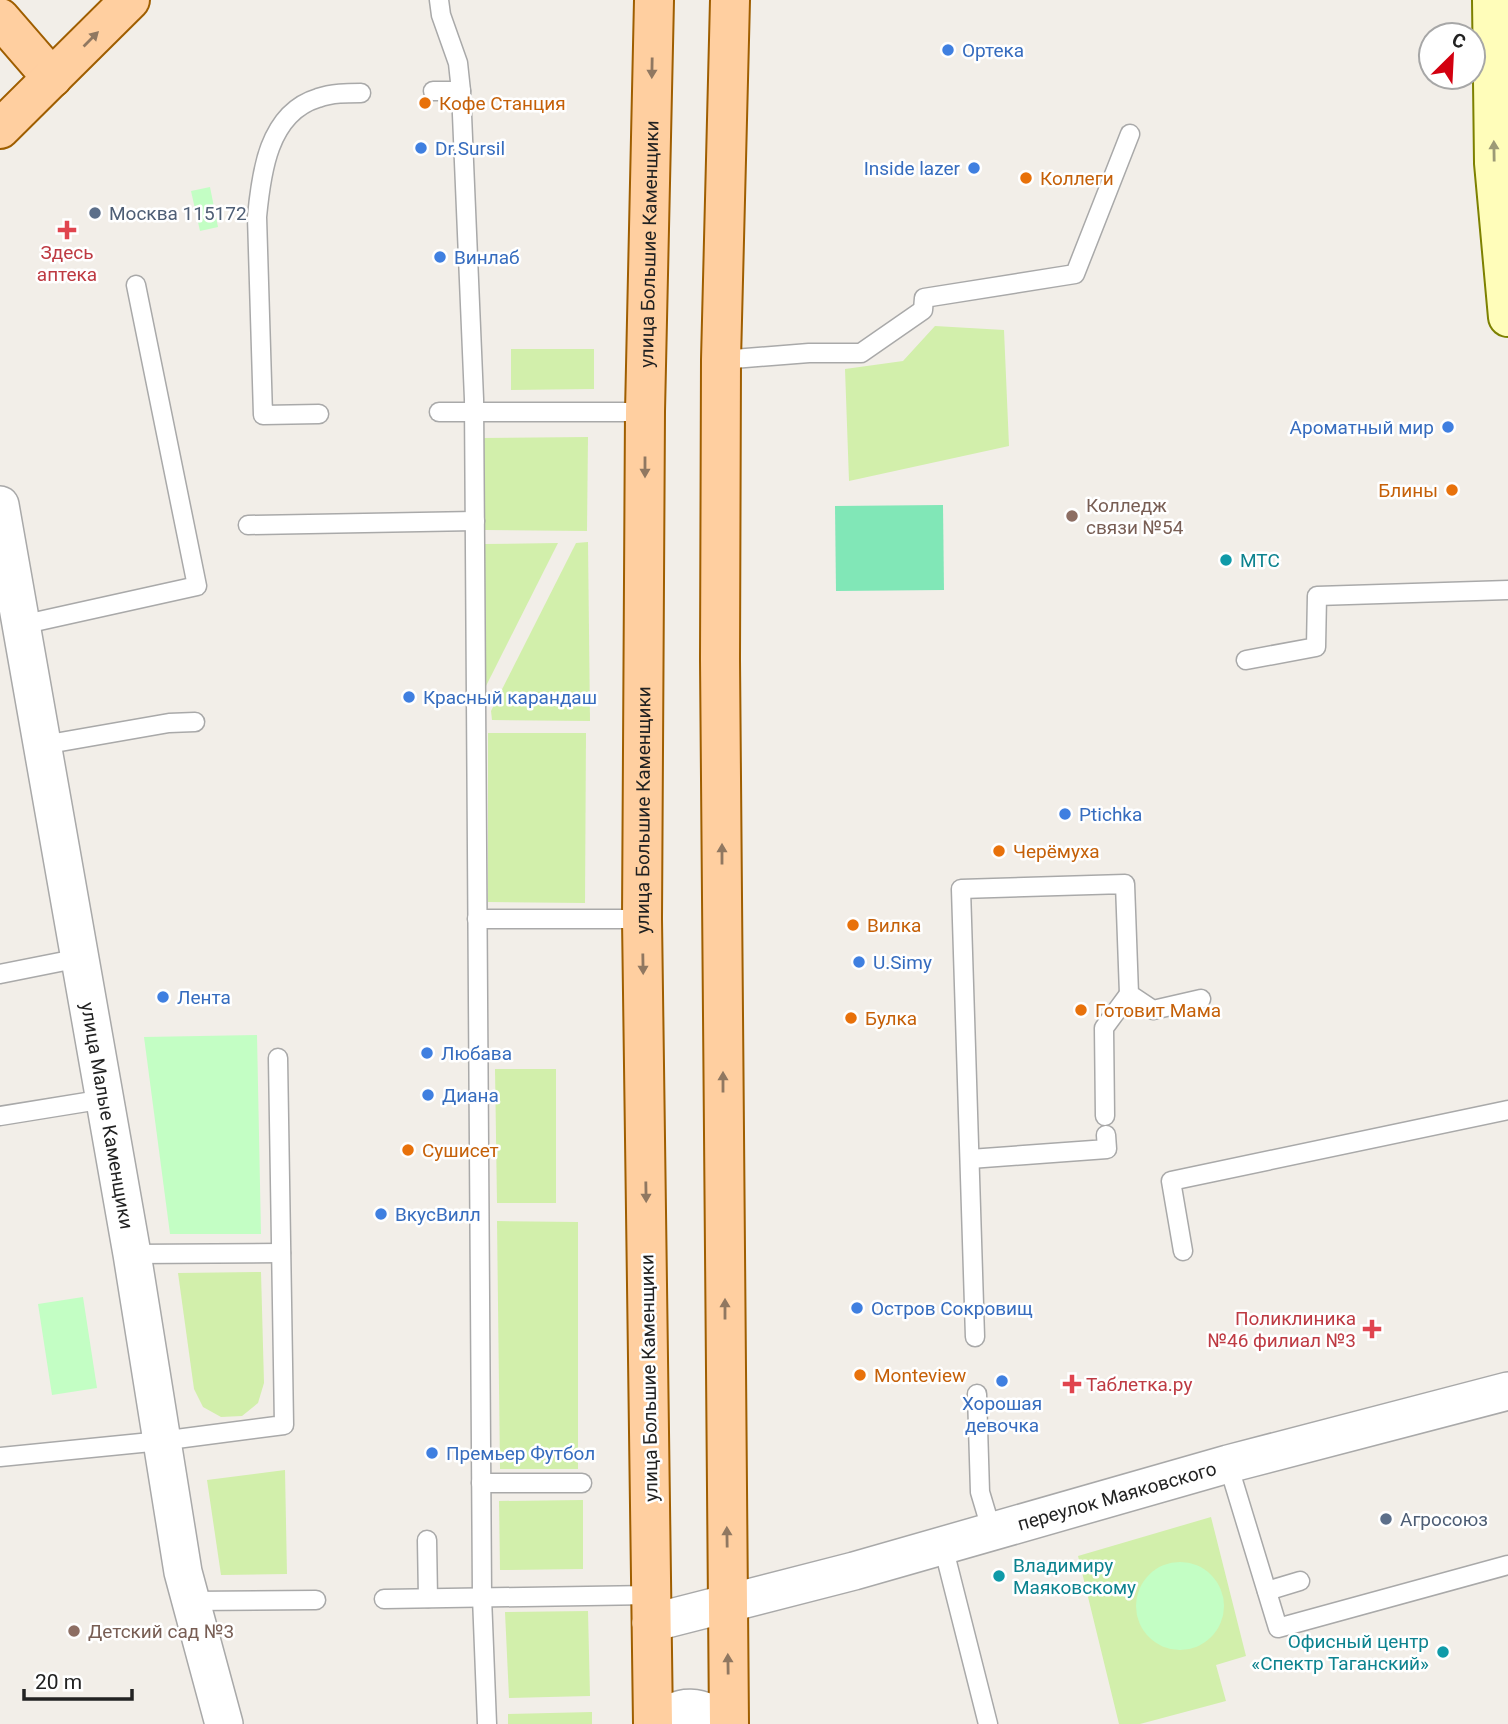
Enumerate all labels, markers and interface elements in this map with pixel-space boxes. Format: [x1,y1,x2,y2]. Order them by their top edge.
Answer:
north arrow [1417,21,1487,91]
text: С [1448,28,1469,54]
one-way arrow [83,31,99,48]
place label: Ортека [962,39,1024,62]
marker: Ортека [940,42,956,58]
one-way arrow [646,57,658,79]
place label: Кофе Станция [439,92,566,115]
marker: Кофе Станция [417,95,433,111]
street label: улица Большие Каменщики [634,120,663,368]
place label: Dr.Sursil [435,137,505,160]
marker: Dr.Sursil [413,140,429,156]
one-way arrow [1488,140,1500,162]
place label: Inside lazer [864,157,961,180]
marker: Inside lazer [966,160,982,176]
place label: Коллеги [1040,167,1114,190]
marker: Коллеги [1018,170,1034,186]
place label: Москва 115172 [109,202,247,225]
marker: Москва 115172 [87,205,103,221]
marker: Здесь аптека [59,222,75,238]
place label: Здесь аптека [37,241,97,286]
place label: Винлаб [454,246,520,269]
marker: Винлаб [432,249,448,265]
place label: Ароматный мир [1290,416,1434,439]
marker: Ароматный мир [1440,419,1456,435]
one-way arrow [639,456,651,478]
place label: Блины [1378,479,1438,502]
marker: Блины [1444,482,1460,498]
place label: Колледж связи №54 [1086,494,1184,539]
marker: Колледж связи №54 [1064,508,1080,524]
place label: МТС [1240,549,1280,572]
marker: МТС [1218,552,1234,568]
place label: Красный карандаш [423,686,597,709]
street label: улица Большие Каменщики [630,686,655,934]
marker: Красный карандаш [401,689,417,705]
place label: Ptichka [1079,803,1142,826]
marker: Ptichka [1057,806,1073,822]
place label: Черёмуха [1013,840,1100,863]
one-way arrow [716,843,728,865]
marker: Черёмуха [991,843,1007,859]
place label: Вилка [867,914,921,937]
marker: Вилка [845,917,861,933]
place label: U.Simy [873,951,932,974]
one-way arrow [637,953,648,975]
marker: U.Simy [851,954,867,970]
place label: Лента [177,986,231,1009]
marker: Лента [155,989,171,1005]
place label: Готовит Мама [1095,999,1221,1022]
street label: улица Малые Каменщики [76,1000,139,1231]
marker: Готовит Мама [1073,1002,1089,1018]
place label: Булка [865,1007,917,1030]
marker: Булка [843,1010,859,1026]
place label: Любава [441,1042,512,1065]
marker: Любава [419,1045,435,1061]
one-way arrow [717,1070,729,1092]
place label: Диана [442,1084,499,1107]
marker: Диана [420,1087,436,1103]
place label: Сушисет [422,1139,499,1162]
marker: Сушисет [400,1142,416,1158]
one-way arrow [640,1181,652,1203]
place label: ВкусВилл [395,1203,481,1226]
marker: ВкусВилл [373,1206,389,1222]
street label: улица Большие Каменщики [635,1254,663,1502]
place label: Остров Сокровищ [871,1297,1033,1320]
one-way arrow [719,1298,731,1320]
marker: Остров Сокровищ [849,1300,865,1316]
place label: Поликлиника №46 филиал №3 [1207,1307,1356,1352]
marker: Поликлиника №46 филиал №3 [1362,1319,1382,1339]
place label: Monteview [874,1364,966,1387]
marker: Monteview [852,1367,868,1383]
marker: Хорошая девочка [994,1373,1010,1389]
place label: Таблетка.ру [1086,1373,1192,1396]
marker: Таблетка.ру [1064,1376,1080,1392]
place label: Хорошая девочка [962,1392,1042,1437]
place label: Премьер Футбол [446,1442,595,1465]
marker: Премьер Футбол [424,1445,440,1461]
street label: переулок Маяковского [1015,1456,1219,1535]
place label: Агросоюз [1400,1508,1488,1531]
marker: Агросоюз [1378,1511,1394,1527]
one-way arrow [721,1525,733,1547]
place label: Владимиру Маяковскому [1013,1554,1136,1599]
marker: Владимиру Маяковскому [991,1568,1007,1584]
place label: Детский сад №3 [88,1620,234,1643]
marker: Детский сад №3 [66,1623,82,1639]
place label: Офисный центр «Спектр Таганский» [1251,1630,1429,1675]
marker: Офисный центр «Спектр Таганский» [1435,1644,1451,1660]
one-way arrow [722,1653,734,1675]
scale bar [24,1658,133,1702]
text: 20 m [35,1670,82,1694]

